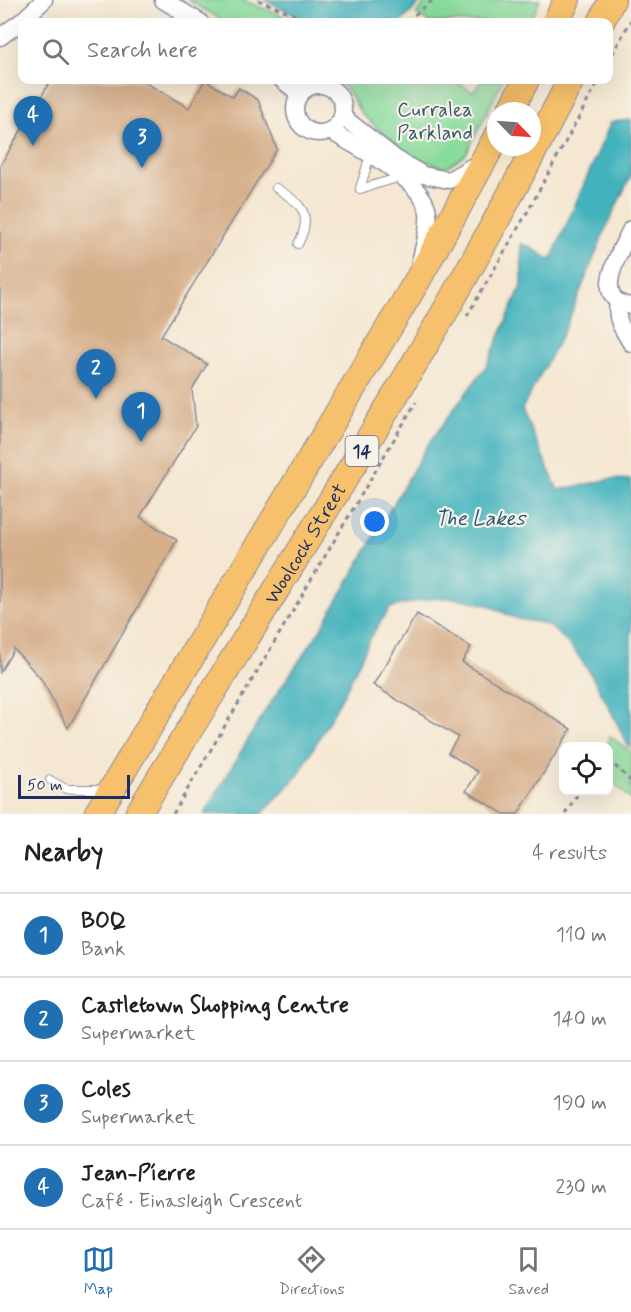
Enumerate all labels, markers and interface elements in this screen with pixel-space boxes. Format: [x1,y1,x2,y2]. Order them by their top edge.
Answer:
search box [18,18,613,84]
icon: search [39,35,72,68]
text: Search here [87,37,198,65]
pin: 4 [14,96,52,146]
park label: Curralea Parkland [397,97,473,147]
north arrow [487,102,541,156]
pin: 3 [122,118,162,168]
pin: 2 [76,350,116,399]
pin: 1 [122,392,160,442]
road number: 14 [346,436,378,466]
street label: Woolcock Street [259,479,354,610]
water label: The Lakes [435,505,528,533]
your location [360,507,389,536]
map controls [559,742,613,796]
button: locate [559,742,613,796]
scale bar [18,772,130,800]
text: 50 m [27,775,63,796]
text: Nearby [24,836,103,870]
text: 4 results [532,840,607,867]
text: BOQ [81,908,127,936]
text: 1 [39,922,48,949]
text: 110 m [556,922,607,949]
text: Bank [81,936,125,963]
text: Castletown Shopping Centre [81,992,349,1020]
text: 2 [39,1006,48,1033]
text: 140 m [553,1006,607,1033]
text: Supermarket [81,1020,195,1047]
text: Coles [81,1076,131,1104]
text: 3 [39,1090,48,1117]
text: 190 m [553,1090,607,1117]
text: Supermarket [81,1104,195,1131]
text: Jean-Píerre [81,1160,196,1188]
text: 4 [38,1174,49,1201]
text: 230 m [555,1174,607,1201]
text: Café · Einasleigh Crescent [81,1188,302,1215]
tab: Map [82,1243,115,1300]
tab: Directions [279,1243,345,1300]
tab: Saved [509,1243,549,1300]

